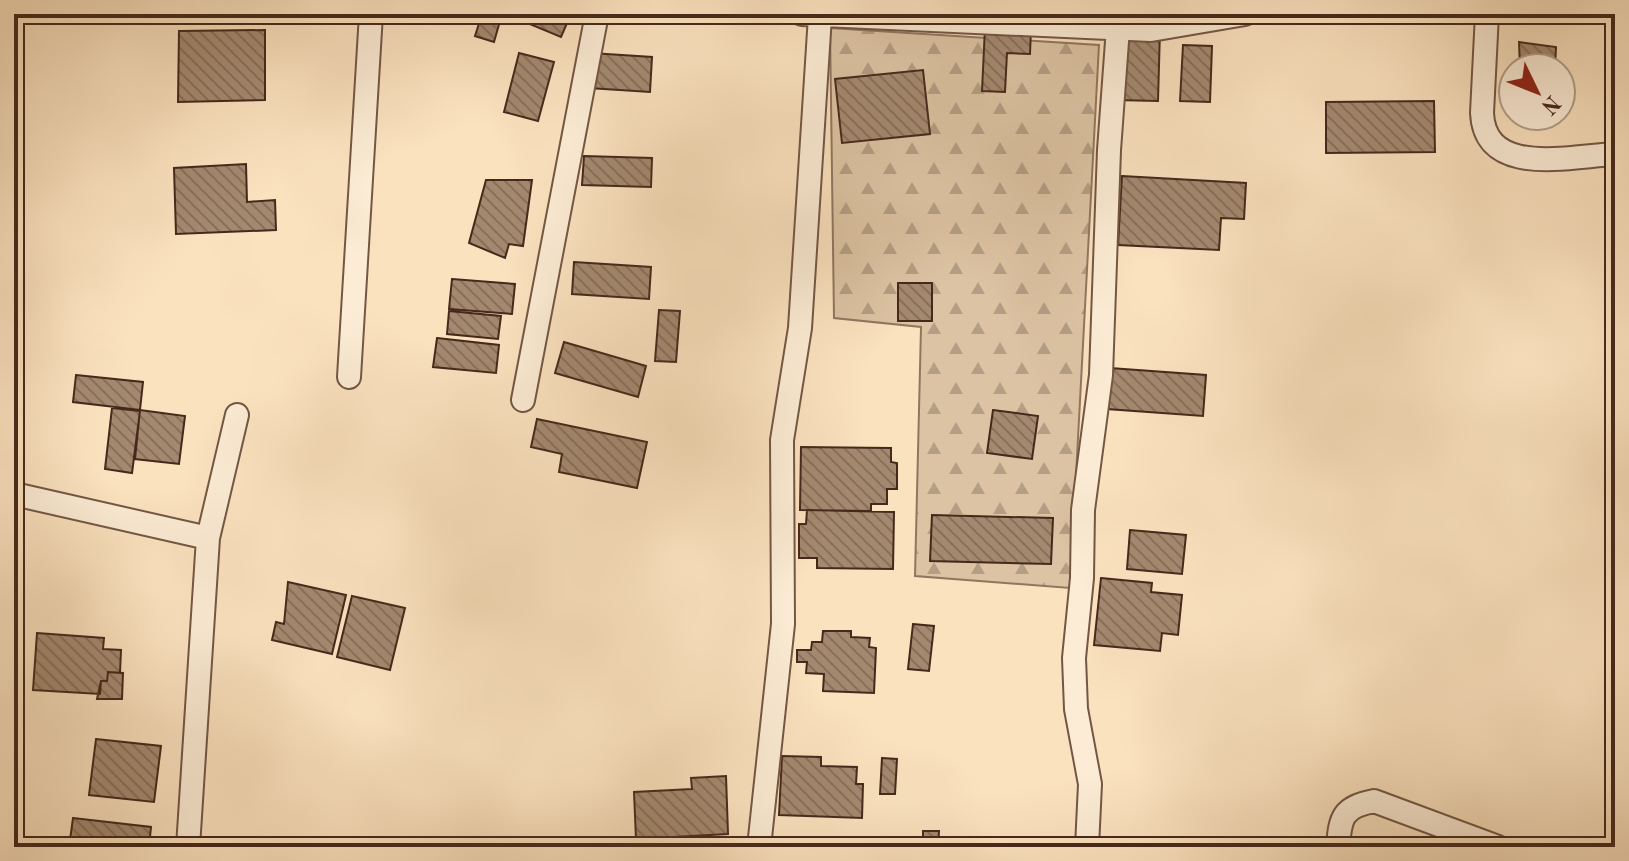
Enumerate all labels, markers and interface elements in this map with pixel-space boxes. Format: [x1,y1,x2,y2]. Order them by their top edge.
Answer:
north arrow [1497,52,1577,132]
text: N [1536,91,1564,118]

